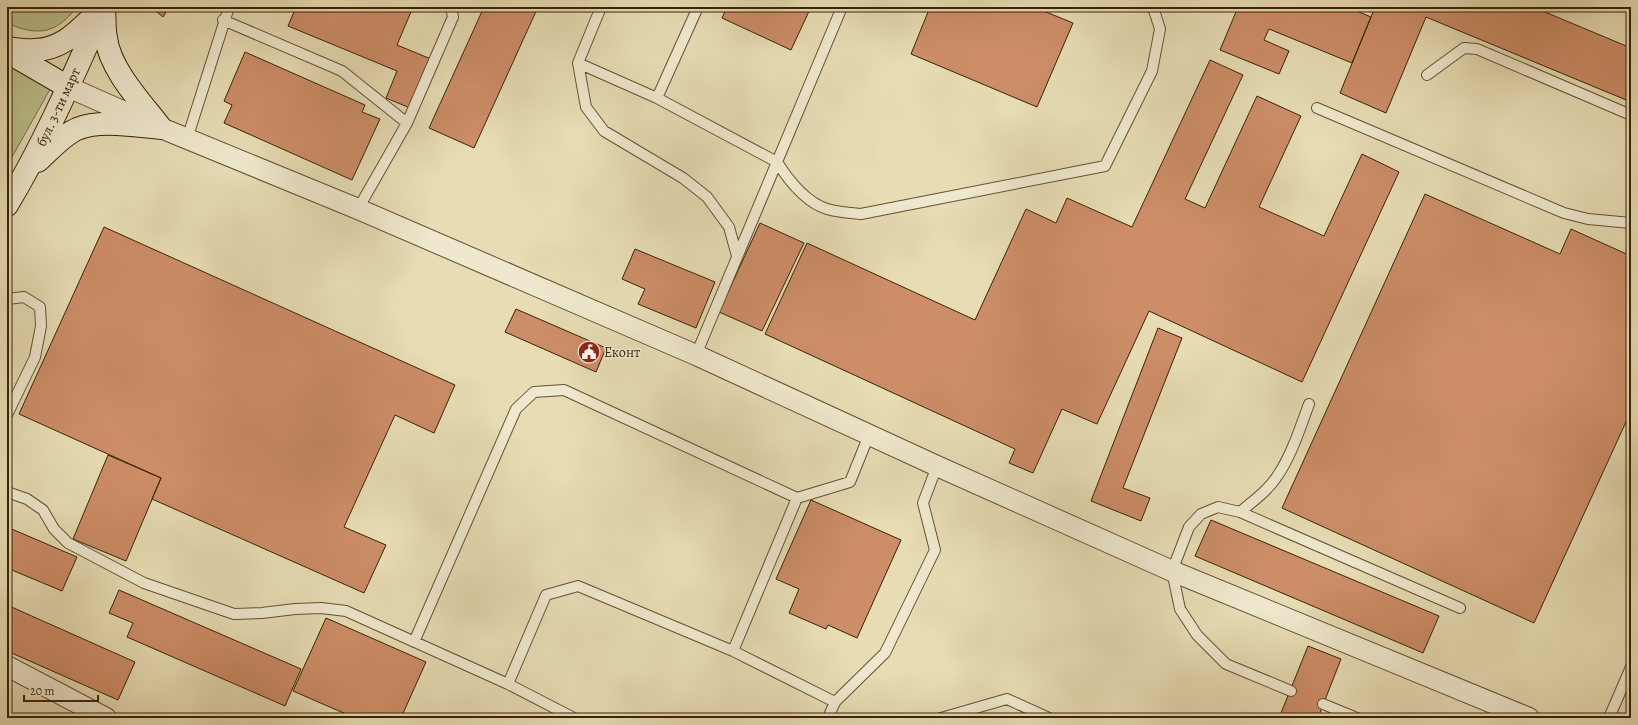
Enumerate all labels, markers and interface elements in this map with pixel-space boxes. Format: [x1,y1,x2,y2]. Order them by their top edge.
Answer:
street label: бул. 3-ти март [32,65,85,150]
public building icon: Еконт [576,339,602,365]
place label: Еконт [604,343,640,362]
scale bar [24,677,98,703]
text: 20 m [30,683,54,699]

